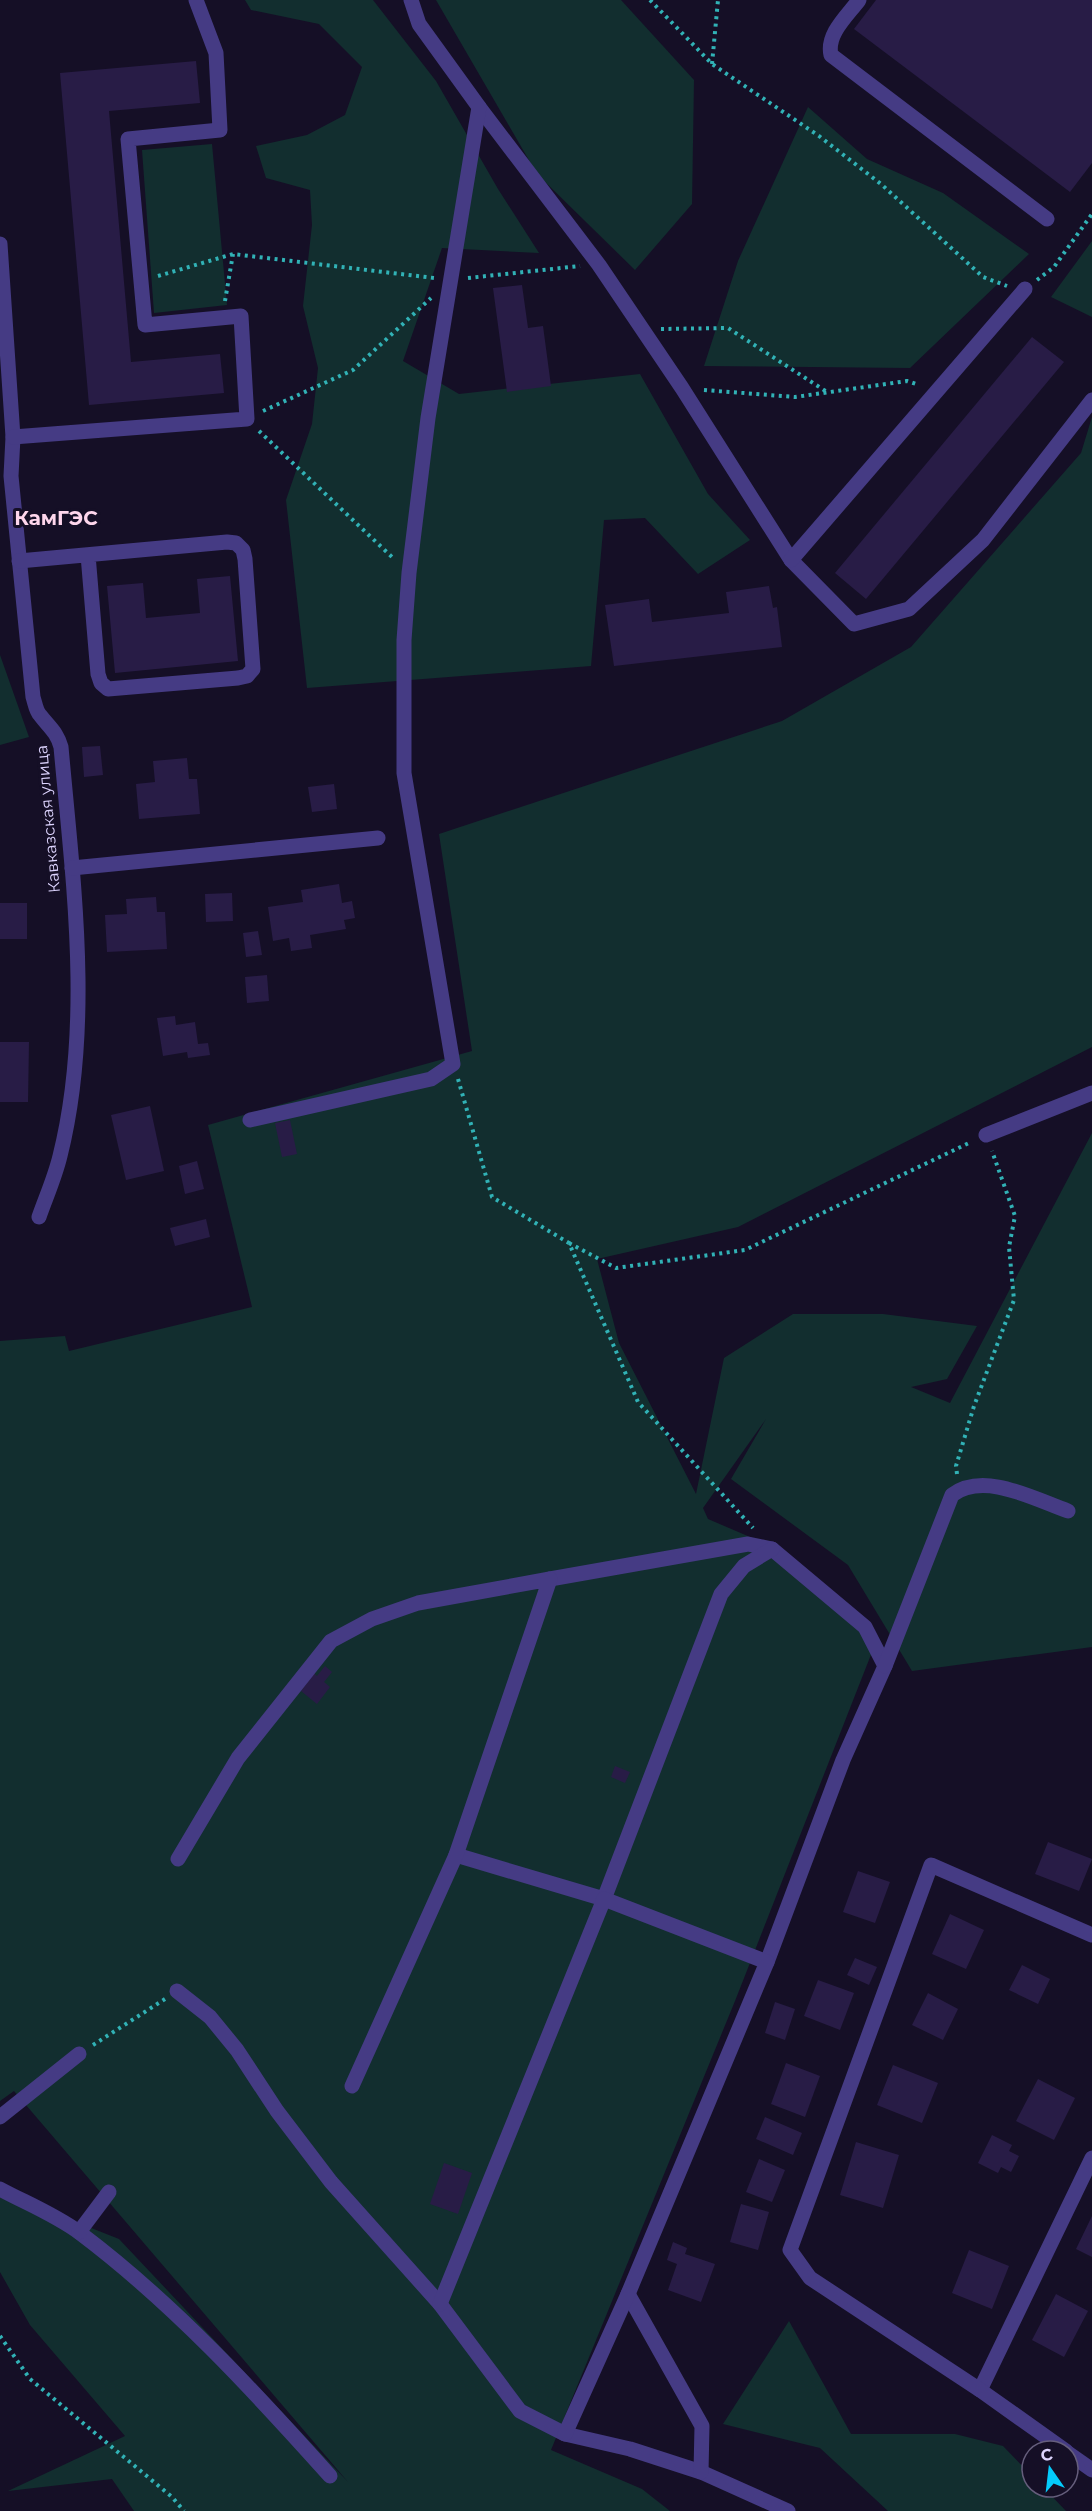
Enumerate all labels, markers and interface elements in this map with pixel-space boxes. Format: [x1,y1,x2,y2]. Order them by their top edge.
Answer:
district label: КамГЭС [14,506,98,530]
street label: Кавказская улица [32,744,64,894]
north arrow [1020,2439,1080,2499]
text: С [1039,2444,1055,2466]

